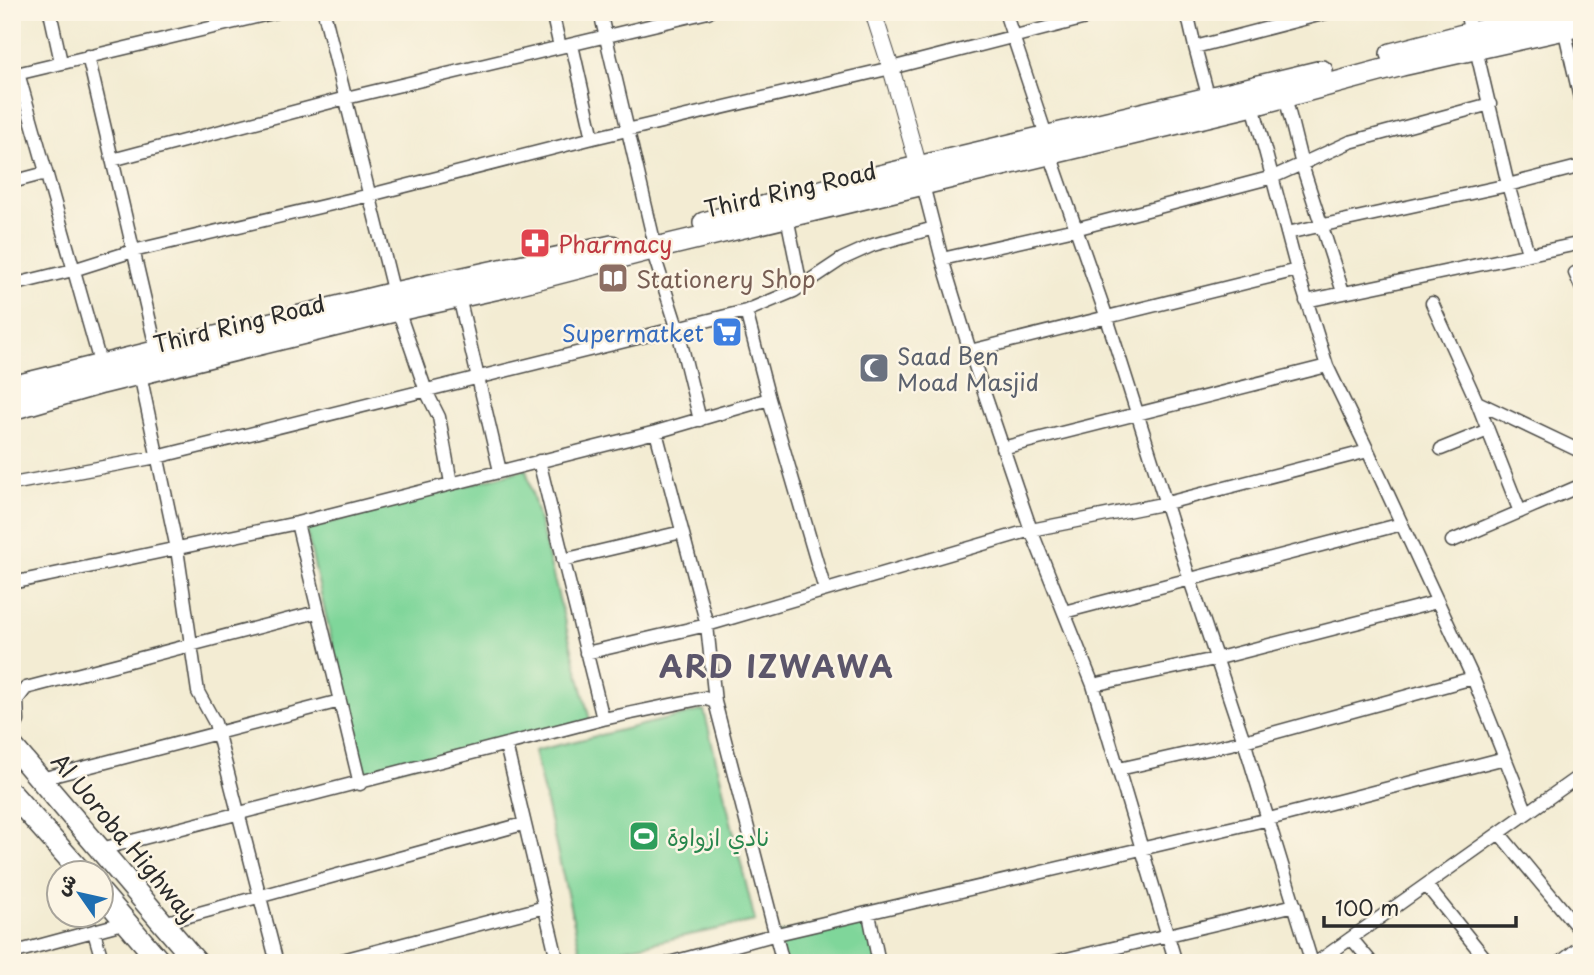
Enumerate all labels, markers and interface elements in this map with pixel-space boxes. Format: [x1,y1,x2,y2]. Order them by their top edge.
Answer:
street label: Third Ring Road [700,152,880,226]
pharmacy icon: Pharmacy [518,226,552,260]
place label: Pharmacy [558,226,672,261]
library icon: Stationery Shop [596,261,630,295]
place label: Stationery Shop [636,261,816,296]
street label: Third Ring Road [149,285,329,361]
place label: Supermatket [562,315,704,350]
supermarket icon: Supermatket [710,315,744,349]
place label: Saad Ben Moad Masjid [897,338,1039,399]
mosque icon: Saad Ben Moad Masjid [857,351,891,385]
district label: ARD IZWAWA [659,643,895,688]
street label: Al Uoroba Highway [44,745,206,929]
sports icon: نادي ازواوة [627,819,661,853]
place label: نادي ازواوة [667,819,769,855]
north arrow [46,860,116,930]
text: ش [48,867,83,900]
scale bar [1324,884,1517,928]
text: 100 m [1335,891,1399,923]

